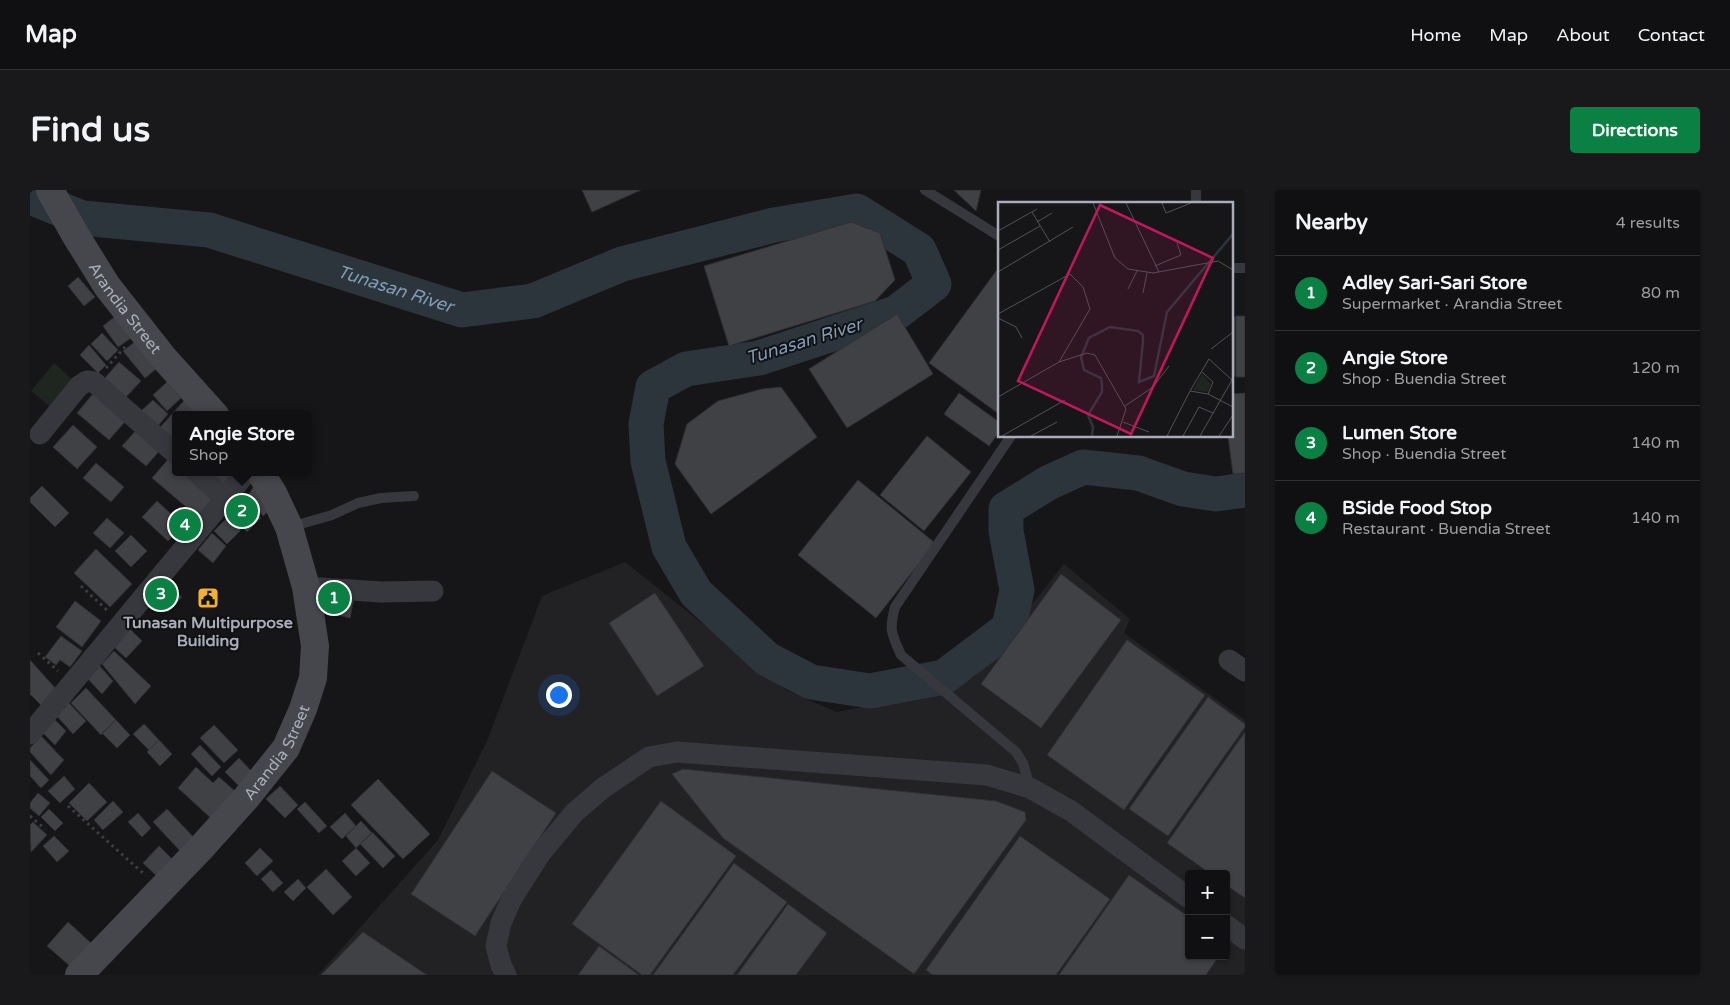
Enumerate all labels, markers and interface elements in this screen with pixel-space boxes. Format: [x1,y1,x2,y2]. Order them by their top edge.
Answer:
text: Map [25,20,77,49]
text: Home [1410,24,1461,46]
text: Map [1489,24,1528,46]
text: About [1556,24,1610,46]
text: Contact [1638,24,1705,46]
button: Directions [1570,107,1700,153]
text: Find us [30,109,150,151]
inset map [998,202,1232,438]
text: Nearby [1295,210,1368,235]
text: 4 results [1616,213,1680,233]
street label: Arandia Street [84,259,165,358]
water label: Tunasan River [335,260,458,318]
text: Adley Sari-Sari Store [1342,272,1527,294]
text: 1 [1306,283,1316,303]
text: 80 m [1641,283,1680,303]
text: Supermarket · Arandia Street [1342,294,1562,314]
water label: Tunasan River [743,312,867,369]
text: Angie Store [1342,347,1448,369]
text: 2 [1306,358,1316,378]
text: 120 m [1631,358,1680,378]
text: Shop · Buendia Street [1342,369,1506,389]
popup [172,411,312,476]
text: Lumen Store [1342,422,1457,444]
text: Angie Store [189,423,295,445]
text: 3 [1306,433,1316,453]
text: 140 m [1631,433,1680,453]
text: Shop · Buendia Street [1342,444,1506,464]
text: Shop [189,445,228,465]
pin: 2 [226,492,258,530]
text: BSide Food Stop [1342,497,1492,519]
pin: 4 [169,506,201,544]
text: 4 [1306,508,1316,528]
text: 140 m [1631,508,1680,528]
text: Restaurant · Buendia Street [1342,519,1551,539]
pin: 3 [145,575,177,613]
pin: 1 [318,579,350,617]
public building icon: Tunasan Multipurpose Building [196,586,220,610]
place label: Tunasan Multipurpose Building [122,613,293,651]
your location [546,682,572,708]
street label: Arandia Street [239,702,315,804]
map controls [1185,870,1230,960]
button: + [1185,870,1230,915]
button: − [1185,915,1230,960]

